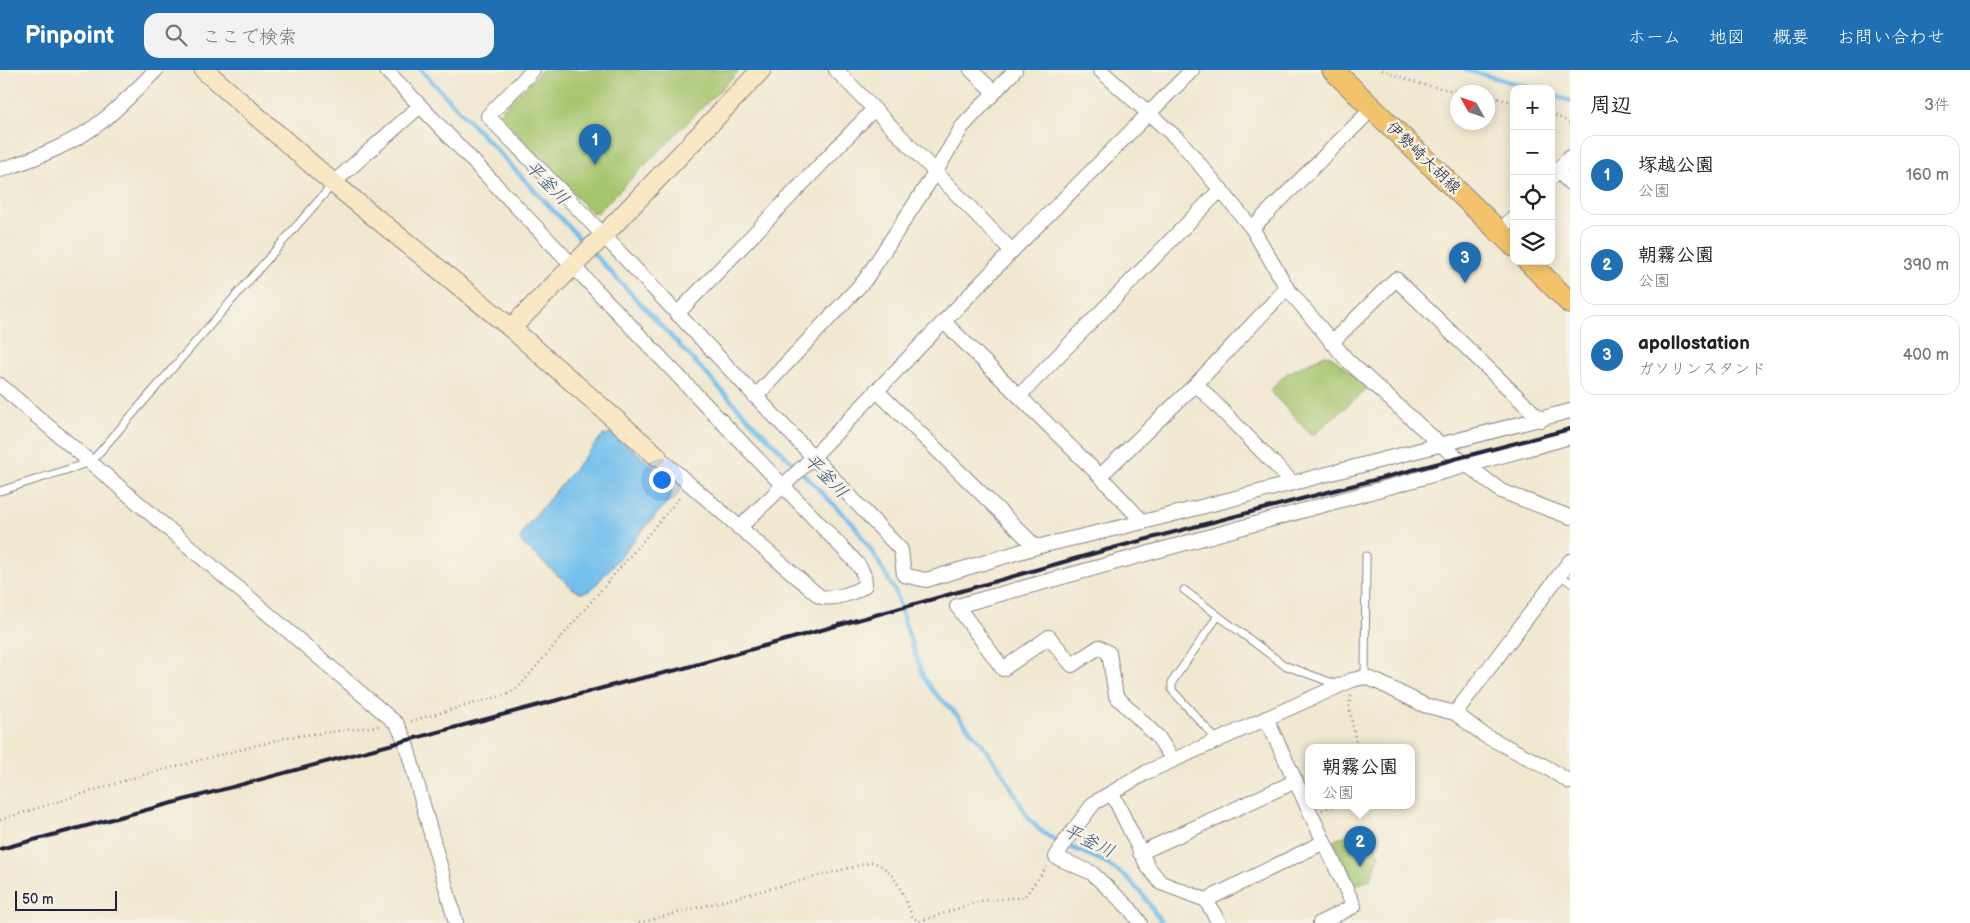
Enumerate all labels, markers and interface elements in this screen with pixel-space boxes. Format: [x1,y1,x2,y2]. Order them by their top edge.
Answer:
search box [144,13,494,58]
text: Pinpoint [25,21,114,50]
icon: search [162,21,190,49]
text: ここで検索 [202,26,297,49]
text: ホーム [1628,27,1681,48]
text: 地図 [1709,27,1745,48]
text: 概要 [1773,27,1809,48]
text: お問い合わせ [1837,27,1945,48]
north arrow [1450,85,1495,130]
map controls [1510,85,1555,265]
button: + [1510,85,1555,130]
text: 周辺 [1590,93,1632,118]
text: 3件 [1924,96,1950,115]
street label: 伊勢崎大胡線 [1382,118,1464,198]
pin: 1 [579,124,611,165]
button: − [1510,130,1555,175]
text: 塚越公園 [1638,154,1714,177]
water label: 平釜川 [521,156,573,210]
text: 1 [1604,166,1610,185]
text: 160 m [1906,166,1949,185]
button: locate [1510,175,1555,220]
text: 公園 [1638,182,1670,201]
button: layers [1510,220,1555,265]
pin: 3 [1449,242,1481,283]
text: 朝霧公園 [1638,244,1714,267]
text: 2 [1602,256,1612,275]
text: 390 m [1903,256,1949,275]
text: 公園 [1638,272,1670,291]
text: apollostation [1638,332,1750,355]
text: 3 [1602,346,1612,365]
text: 400 m [1903,346,1949,365]
text: ガソリンスタンド [1638,360,1766,379]
water label: 平釜川 [800,449,852,503]
your location [649,467,675,493]
popup [1305,744,1415,809]
text: 朝霧公園 [1322,756,1398,779]
text: 公園 [1322,784,1354,803]
water label: 平釜川 [1060,820,1118,862]
pin: 2 [1344,826,1376,867]
scale bar [15,888,118,911]
text: 50 m [22,891,54,908]

